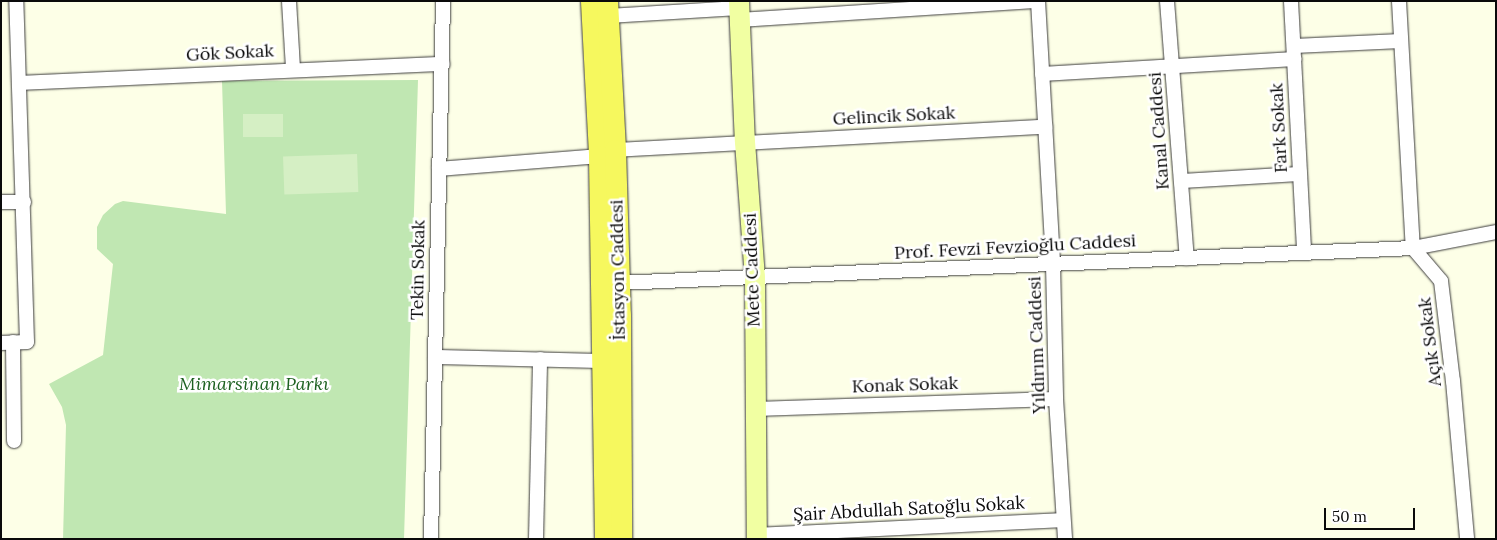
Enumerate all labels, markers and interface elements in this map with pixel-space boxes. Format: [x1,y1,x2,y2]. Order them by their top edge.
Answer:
street label: Gök Sokak [186,40,274,66]
street label: Kanal Caddesi [1144,71,1174,191]
street label: Fark Sokak [1266,83,1292,173]
street label: Gelincik Sokak [832,102,956,130]
street label: İstasyon Caddesi [606,199,630,341]
street label: Mete Caddesi [739,213,765,327]
street label: Tekin Sokak [406,220,430,320]
street label: Prof. Fevzi Fevzioğlu Caddesi [894,230,1136,264]
street label: Yıldırım Caddesi [1024,276,1050,414]
street label: Açık Sokak [1414,296,1446,388]
street label: Konak Sokak [851,372,959,398]
park label: Mimarsinan Parkı [179,373,329,395]
street label: Şair Abdullah Satoğlu Sokak [793,492,1025,526]
scale bar [1327,498,1418,530]
text: 50 m [1332,507,1367,526]

